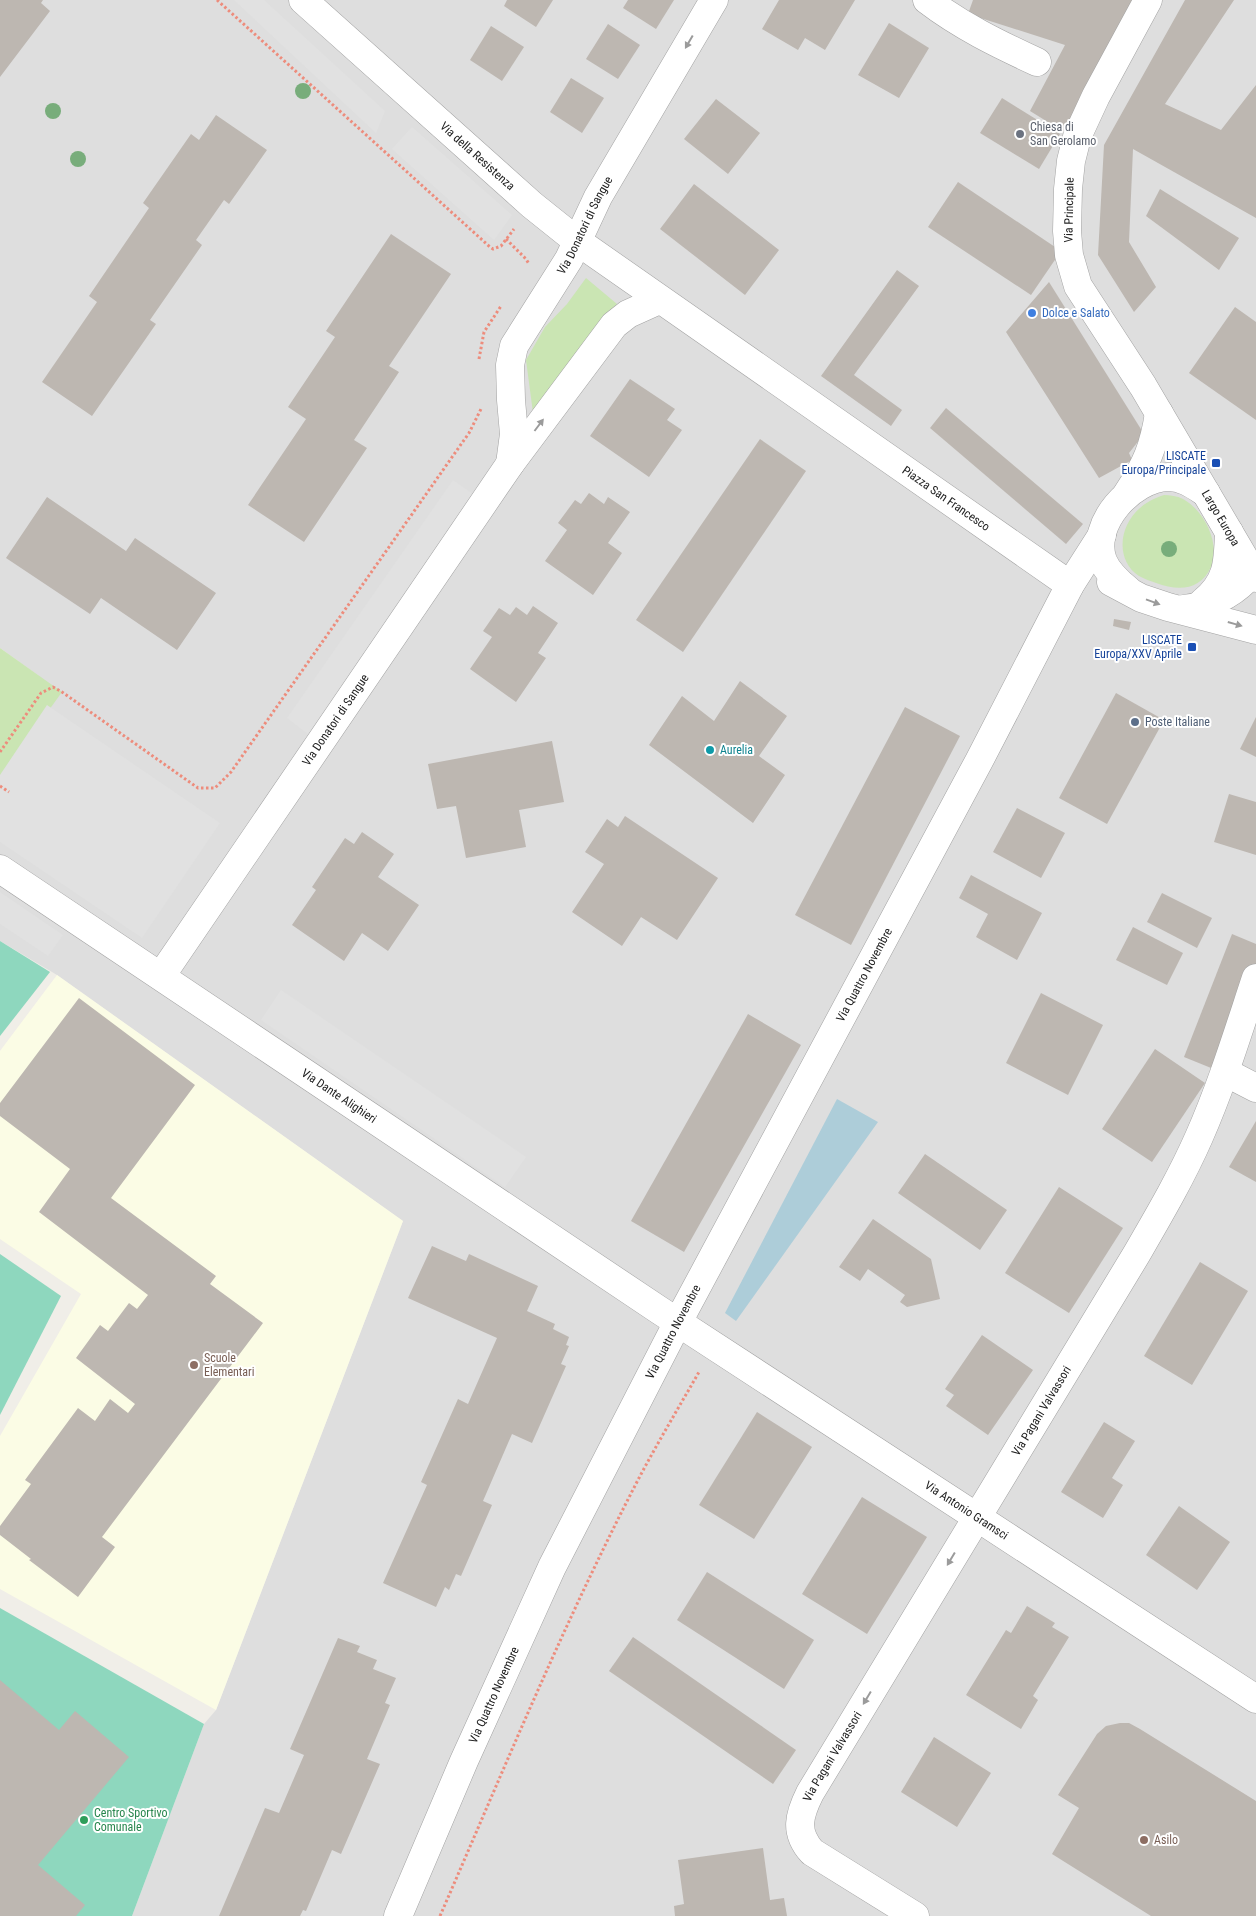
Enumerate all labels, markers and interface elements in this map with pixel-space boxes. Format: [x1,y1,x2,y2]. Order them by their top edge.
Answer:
one-way arrow [685,35,694,49]
street label: Via della Resistenza [437,119,518,193]
place label: Chiesa di San Gerolamo [1030,120,1096,148]
marker: Chiesa di San Gerolamo [1014,128,1026,140]
street label: Via Donatori di Sangue [554,174,616,277]
street label: Via Principale [1061,177,1077,243]
place label: Dolce e Salato [1042,306,1110,320]
marker: Dolce e Salato [1026,307,1038,319]
one-way arrow [534,418,544,432]
place label: LISCATE Europa/Principale [1121,449,1206,477]
marker: LISCATE Europa/Principale [1210,457,1222,469]
street label: Piazza San Francesco [900,463,993,534]
street label: Largo Europa [1199,487,1243,549]
one-way arrow [1146,599,1161,606]
one-way arrow [1228,620,1243,628]
place label: LISCATE Europa/XXV Aprile [1094,633,1182,661]
marker: LISCATE Europa/XXV Aprile [1186,641,1198,653]
street label: Via Donatori di Sangue [299,671,372,768]
place label: Poste Italiane [1145,715,1210,729]
marker: Poste Italiane [1129,716,1141,728]
place label: Aurelia [720,743,753,757]
marker: Aurelia [704,744,716,756]
street label: Via Quattro Novembre [833,925,895,1024]
street label: Via Dante Alighieri [299,1066,379,1126]
street label: Via Quattro Novembre [643,1282,704,1381]
place label: Scuole Elementari [204,1351,255,1379]
marker: Scuole Elementari [188,1359,200,1371]
street label: Via Pagani Valvassori [1009,1363,1074,1458]
street label: Via Antonio Gramsci [922,1478,1011,1543]
one-way arrow [947,1552,956,1565]
street label: Via Quattro Novembre [466,1644,522,1745]
one-way arrow [863,1691,872,1704]
street label: Via Pagani Valvassori [800,1709,865,1804]
place label: Centro Sportivo Comunale [94,1806,168,1834]
marker: Centro Sportivo Comunale [78,1814,90,1826]
place label: Asilo [1154,1833,1178,1847]
marker: Asilo [1138,1834,1150,1846]

